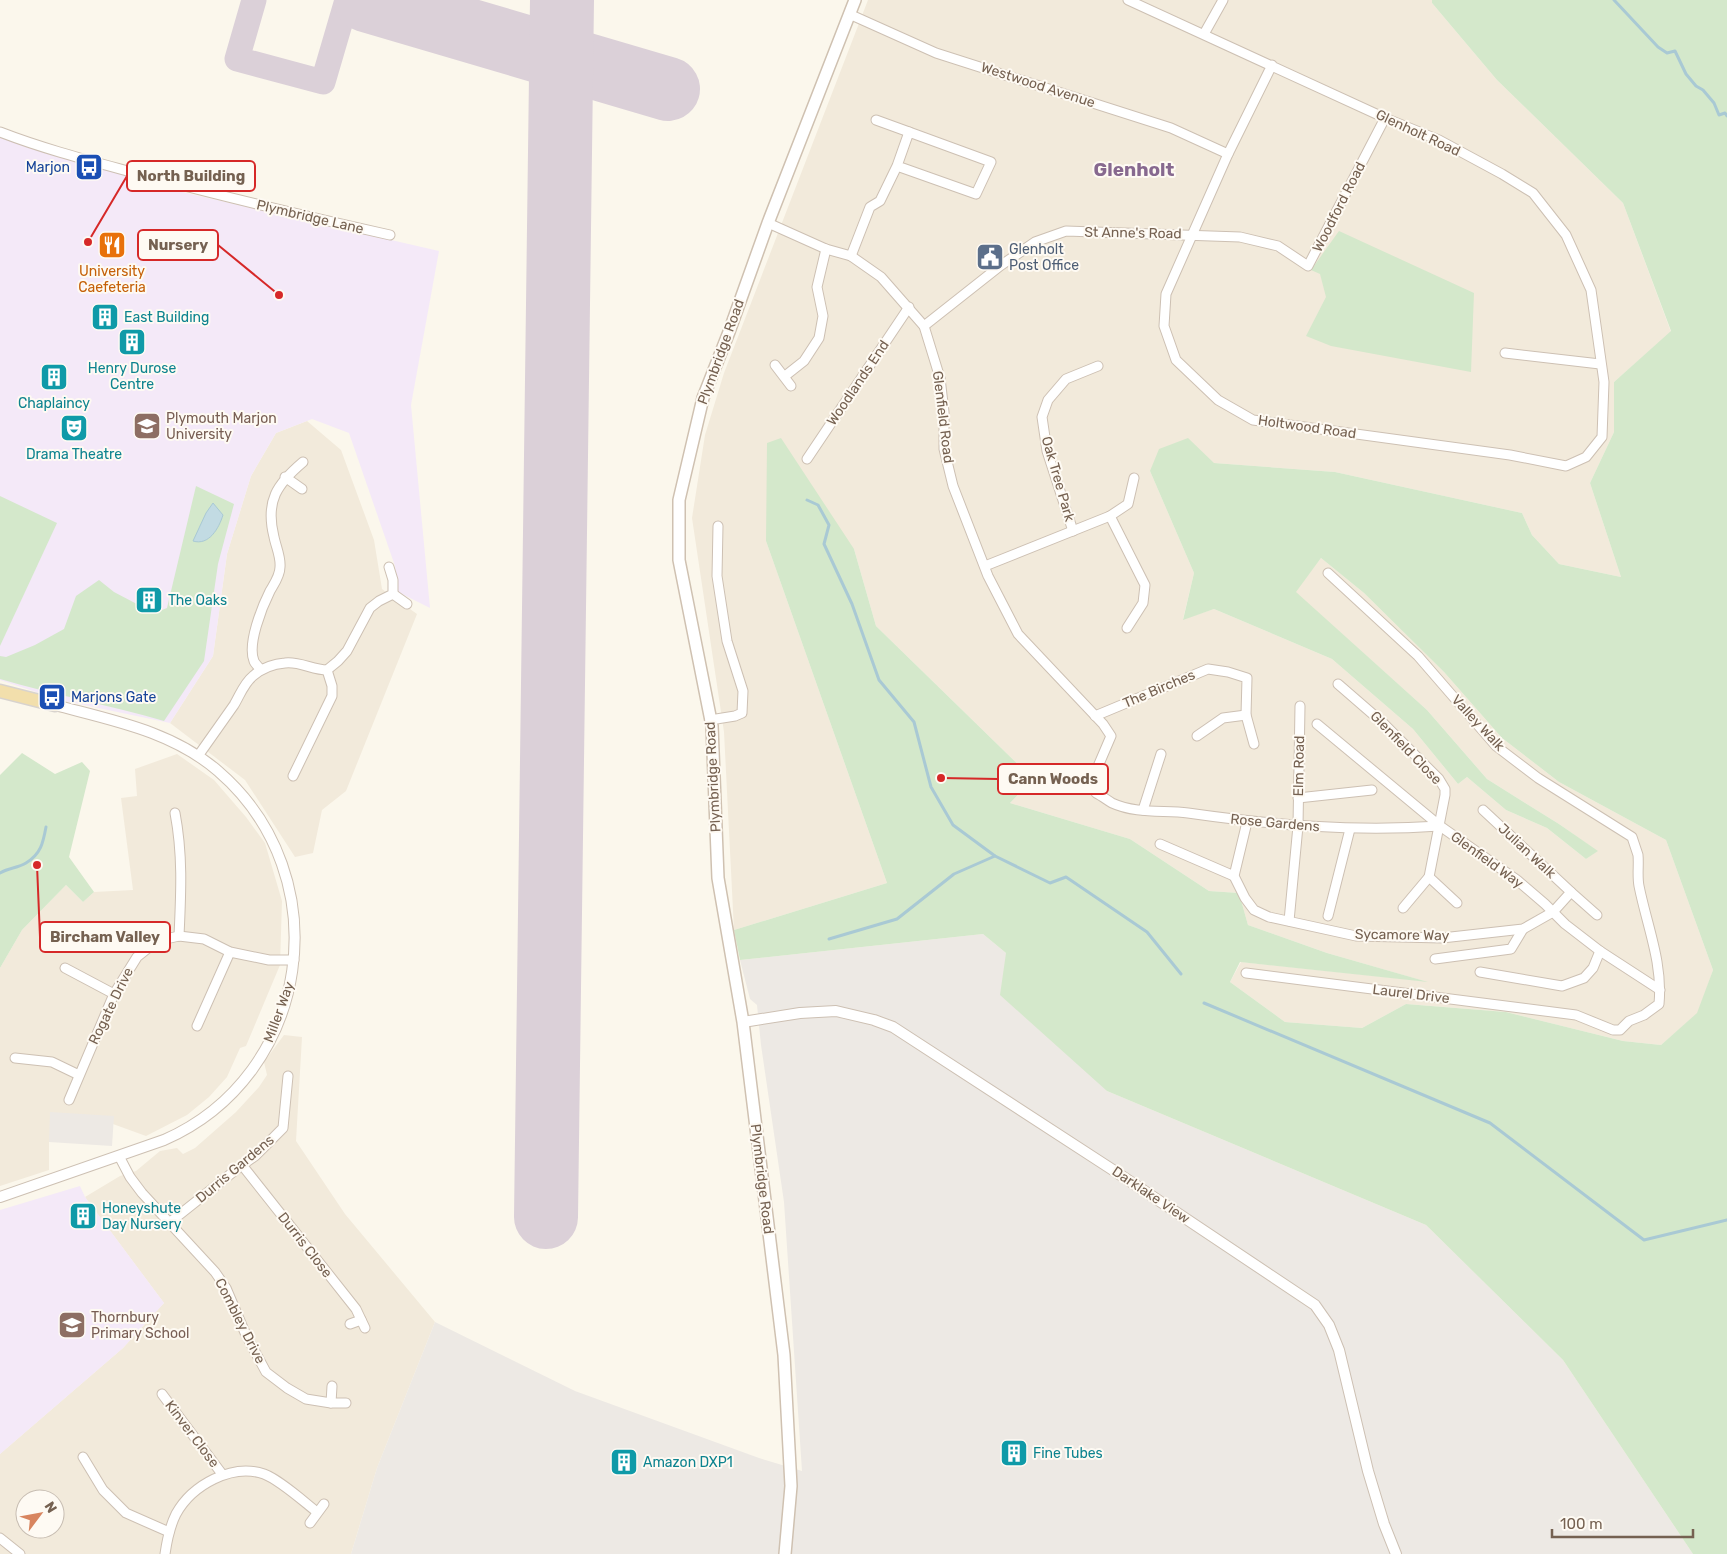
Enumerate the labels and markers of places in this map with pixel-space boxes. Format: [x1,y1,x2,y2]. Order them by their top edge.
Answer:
bus stop icon: Marjon [74,152,104,182]
place label: Marjon [26,159,70,176]
callout: North Building [127,161,255,191]
restaurant icon: University Caefeteria [97,230,127,260]
callout: Nursery [138,230,218,260]
place label: Glenholt Post Office [1009,241,1079,274]
public building icon: Glenholt Post Office [975,242,1005,272]
place label: University Caefeteria [78,263,146,296]
building icon: East Building [90,302,120,332]
place label: East Building [124,309,209,326]
building icon: Henry Durose Centre [117,327,147,357]
place label: Henry Durose Centre [88,360,177,393]
building icon: Chaplaincy [39,362,69,392]
place label: Chaplaincy [18,395,90,412]
place label: Plymouth Marjon University [166,410,277,443]
school or university icon: Plymouth Marjon University [132,411,162,441]
theatre icon: Drama Theatre [59,413,89,443]
place label: Drama Theatre [26,446,122,463]
building icon: The Oaks [134,585,164,615]
place label: The Oaks [168,592,227,609]
bus stop icon: Marjons Gate [37,682,67,712]
place label: Marjons Gate [71,689,156,706]
callout: Cann Woods [998,764,1108,794]
callout: Bircham Valley [40,922,170,952]
place label: Honeyshute Day Nursery [102,1200,182,1233]
building icon: Honeyshute Day Nursery [68,1201,98,1231]
place label: Thornbury Primary School [91,1309,189,1342]
school or university icon: Thornbury Primary School [57,1310,87,1340]
building icon: Fine Tubes [999,1438,1029,1468]
place label: Fine Tubes [1033,1445,1103,1462]
building icon: Amazon DXP1 [609,1447,639,1477]
place label: Amazon DXP1 [643,1454,733,1471]

